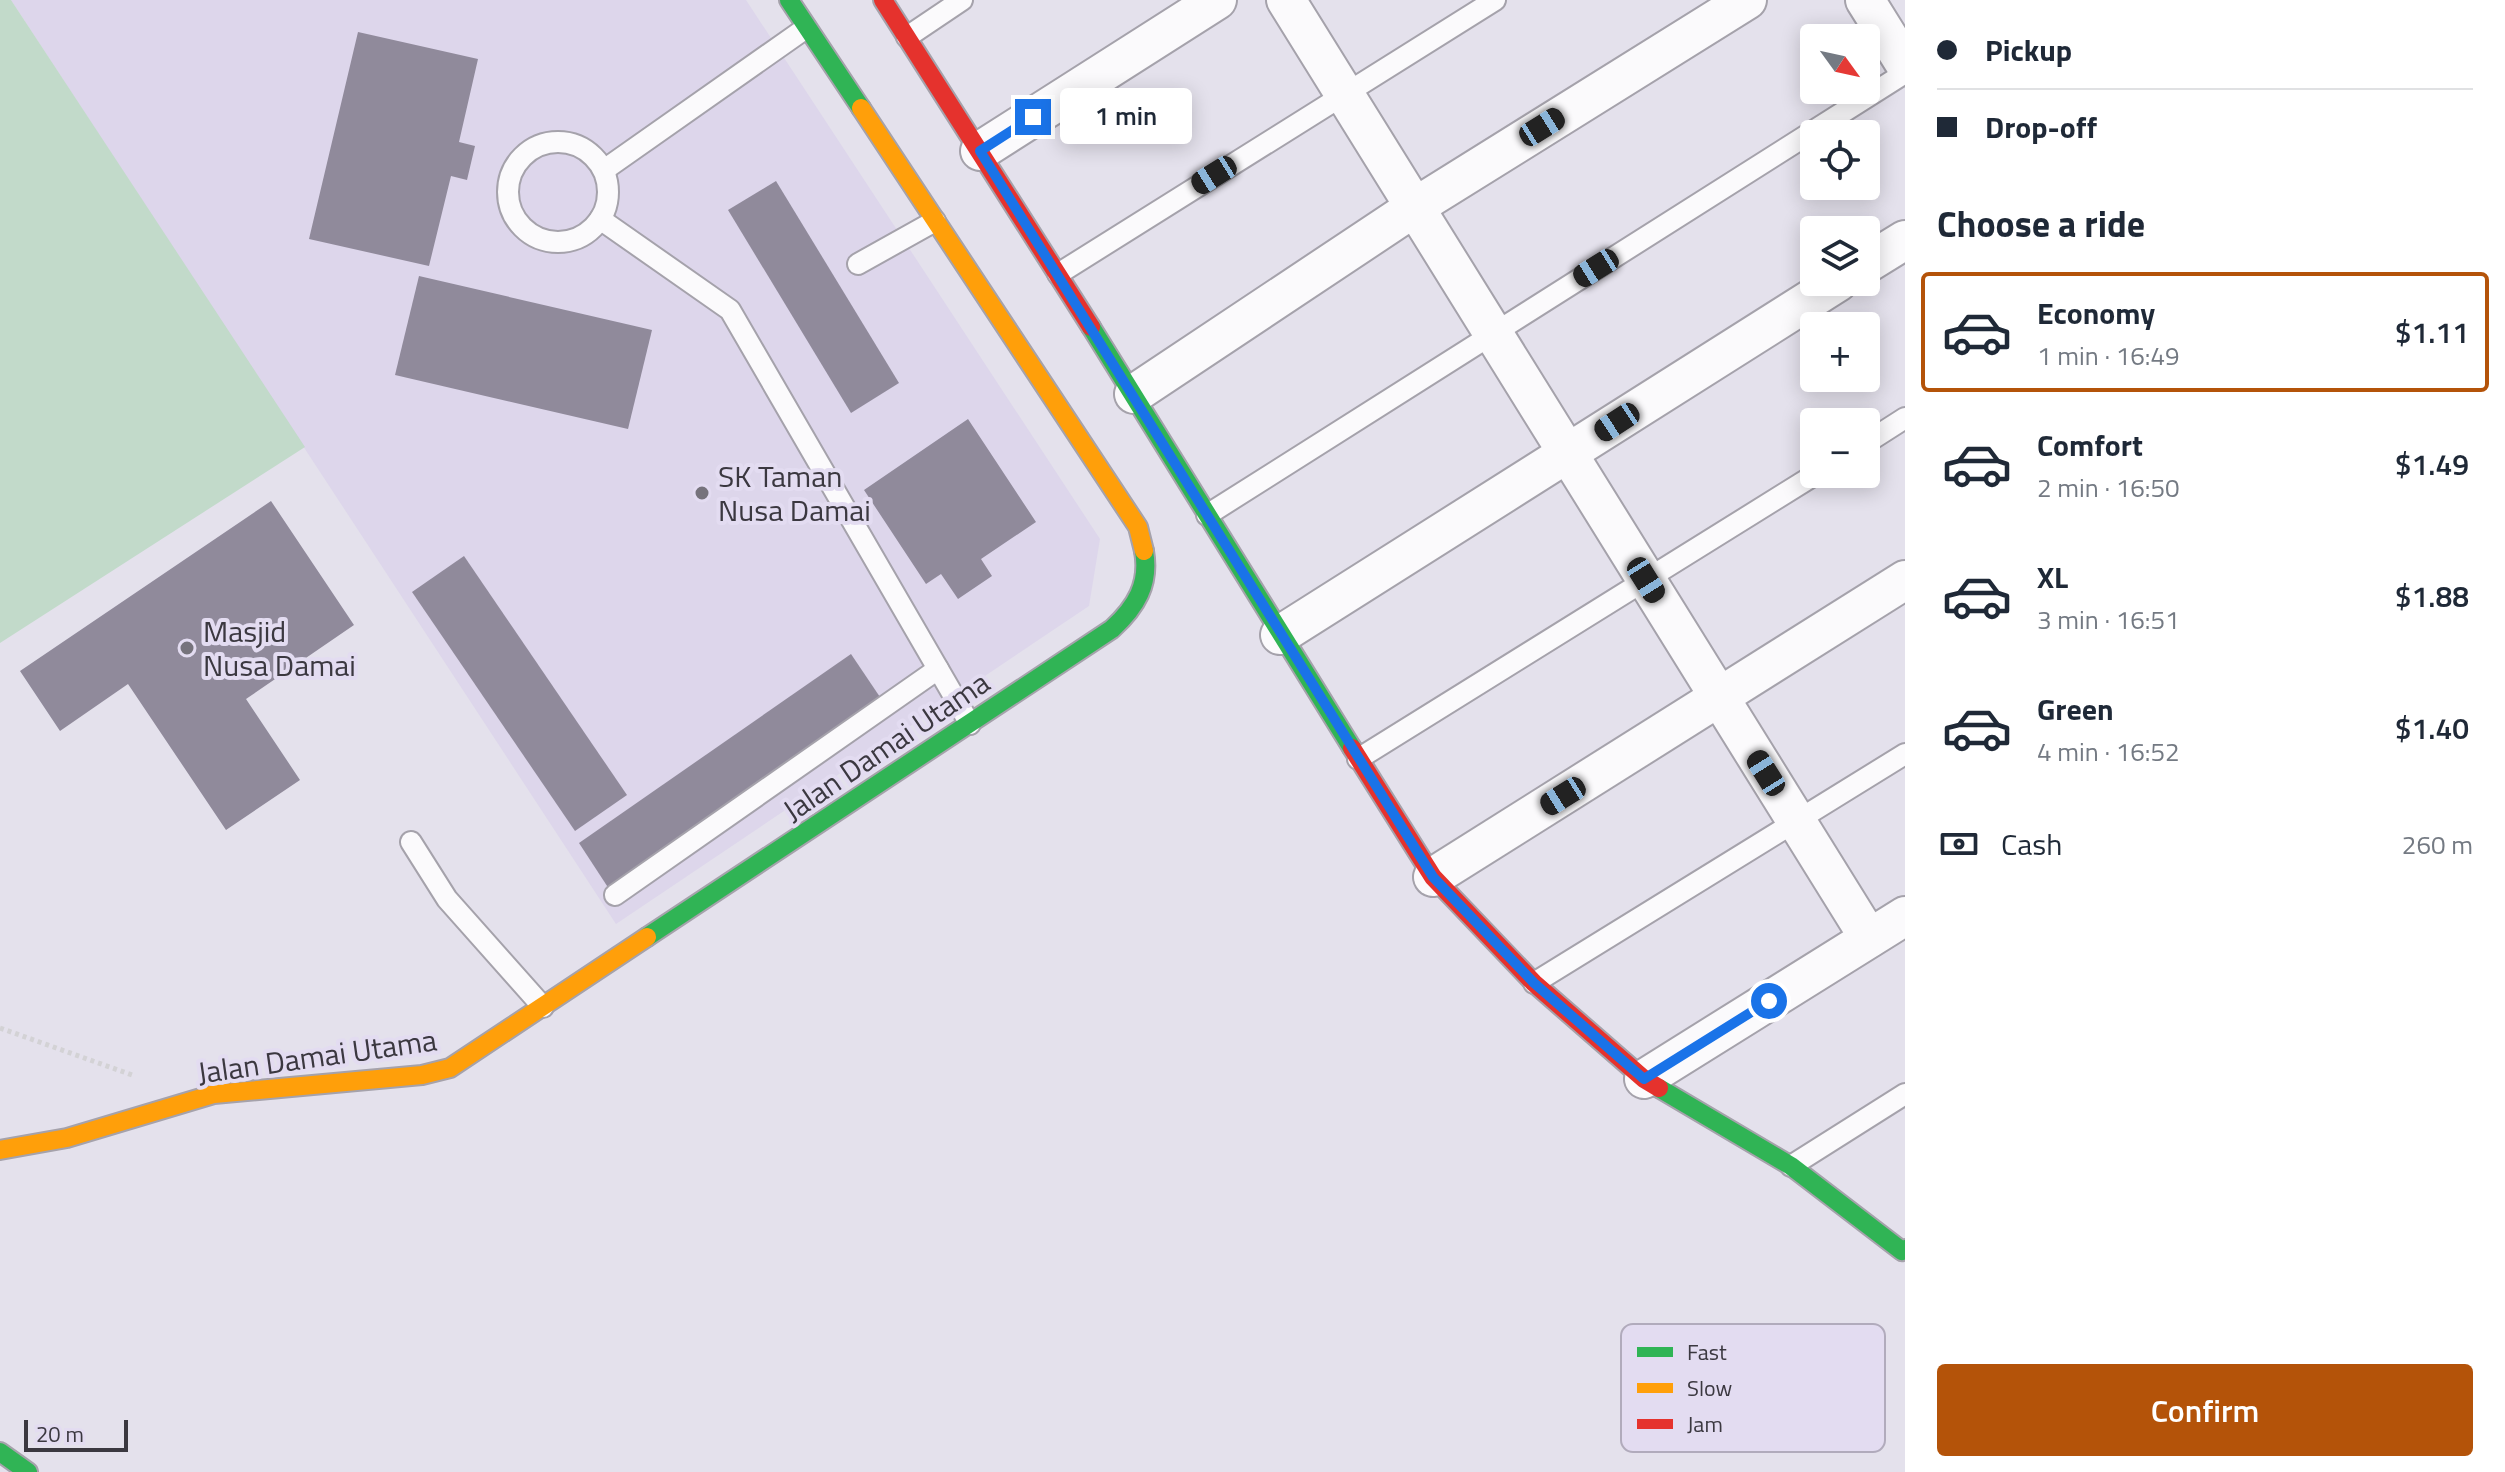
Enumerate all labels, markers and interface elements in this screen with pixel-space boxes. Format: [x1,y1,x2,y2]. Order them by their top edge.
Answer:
north arrow [1800,24,1880,104]
map controls [1800,24,1880,488]
text: Pickup [1985,27,2072,73]
callout: 1 min [1061,89,1193,145]
text: 1 min [1095,96,1157,135]
route end [1015,99,1051,135]
car [1515,104,1569,150]
text: Drop-off [1985,104,2097,150]
button: locate [1800,120,1880,200]
car [1187,152,1241,198]
text: Choose a ride [1937,196,2145,251]
button: layers [1800,216,1880,296]
car [1569,245,1623,291]
text: Economy [2037,290,2155,336]
icon: car [1941,296,2013,368]
text: $1.11 [2395,309,2469,355]
button: + [1800,312,1880,392]
text: 1 min · 16:49 [2037,336,2180,375]
car [1590,399,1644,445]
button: − [1800,408,1880,488]
text: Comfort [2037,422,2143,468]
icon: car [1941,428,2013,500]
text: $1.49 [2395,441,2469,487]
place label: SK Taman Nusa Damai [718,453,871,533]
text: 2 min · 16:50 [2037,468,2180,507]
marker: SK Taman Nusa Damai [693,484,711,502]
car [1623,553,1669,607]
text: XL [2037,554,2068,600]
icon: car [1941,560,2013,632]
text: $1.88 [2395,573,2469,619]
text: 3 min · 16:51 [2037,600,2180,639]
place label: Masjid Nusa Damai [203,608,356,688]
marker: Masjid Nusa Damai [178,639,196,657]
street label: Jalan Damai Utama [773,660,999,832]
text: Green [2037,686,2114,732]
icon: car [1941,692,2013,764]
text: $1.40 [2395,705,2469,751]
text: 4 min · 16:52 [2037,732,2180,771]
car [1743,746,1789,800]
car [1536,773,1590,819]
text: Cash [2001,821,2062,867]
icon: cash [1937,822,1981,866]
text: 260 m [2402,825,2473,864]
route start [1751,983,1787,1019]
street label: Jalan Damai Utama [194,1016,440,1096]
legend [1621,1324,1885,1452]
text: Fast [1687,1335,1727,1369]
button: Confirm [1937,1364,2473,1456]
text: Slow [1687,1371,1733,1405]
text: Jam [1687,1407,1723,1441]
scale bar [24,1416,128,1452]
text: 20 m [36,1417,84,1451]

